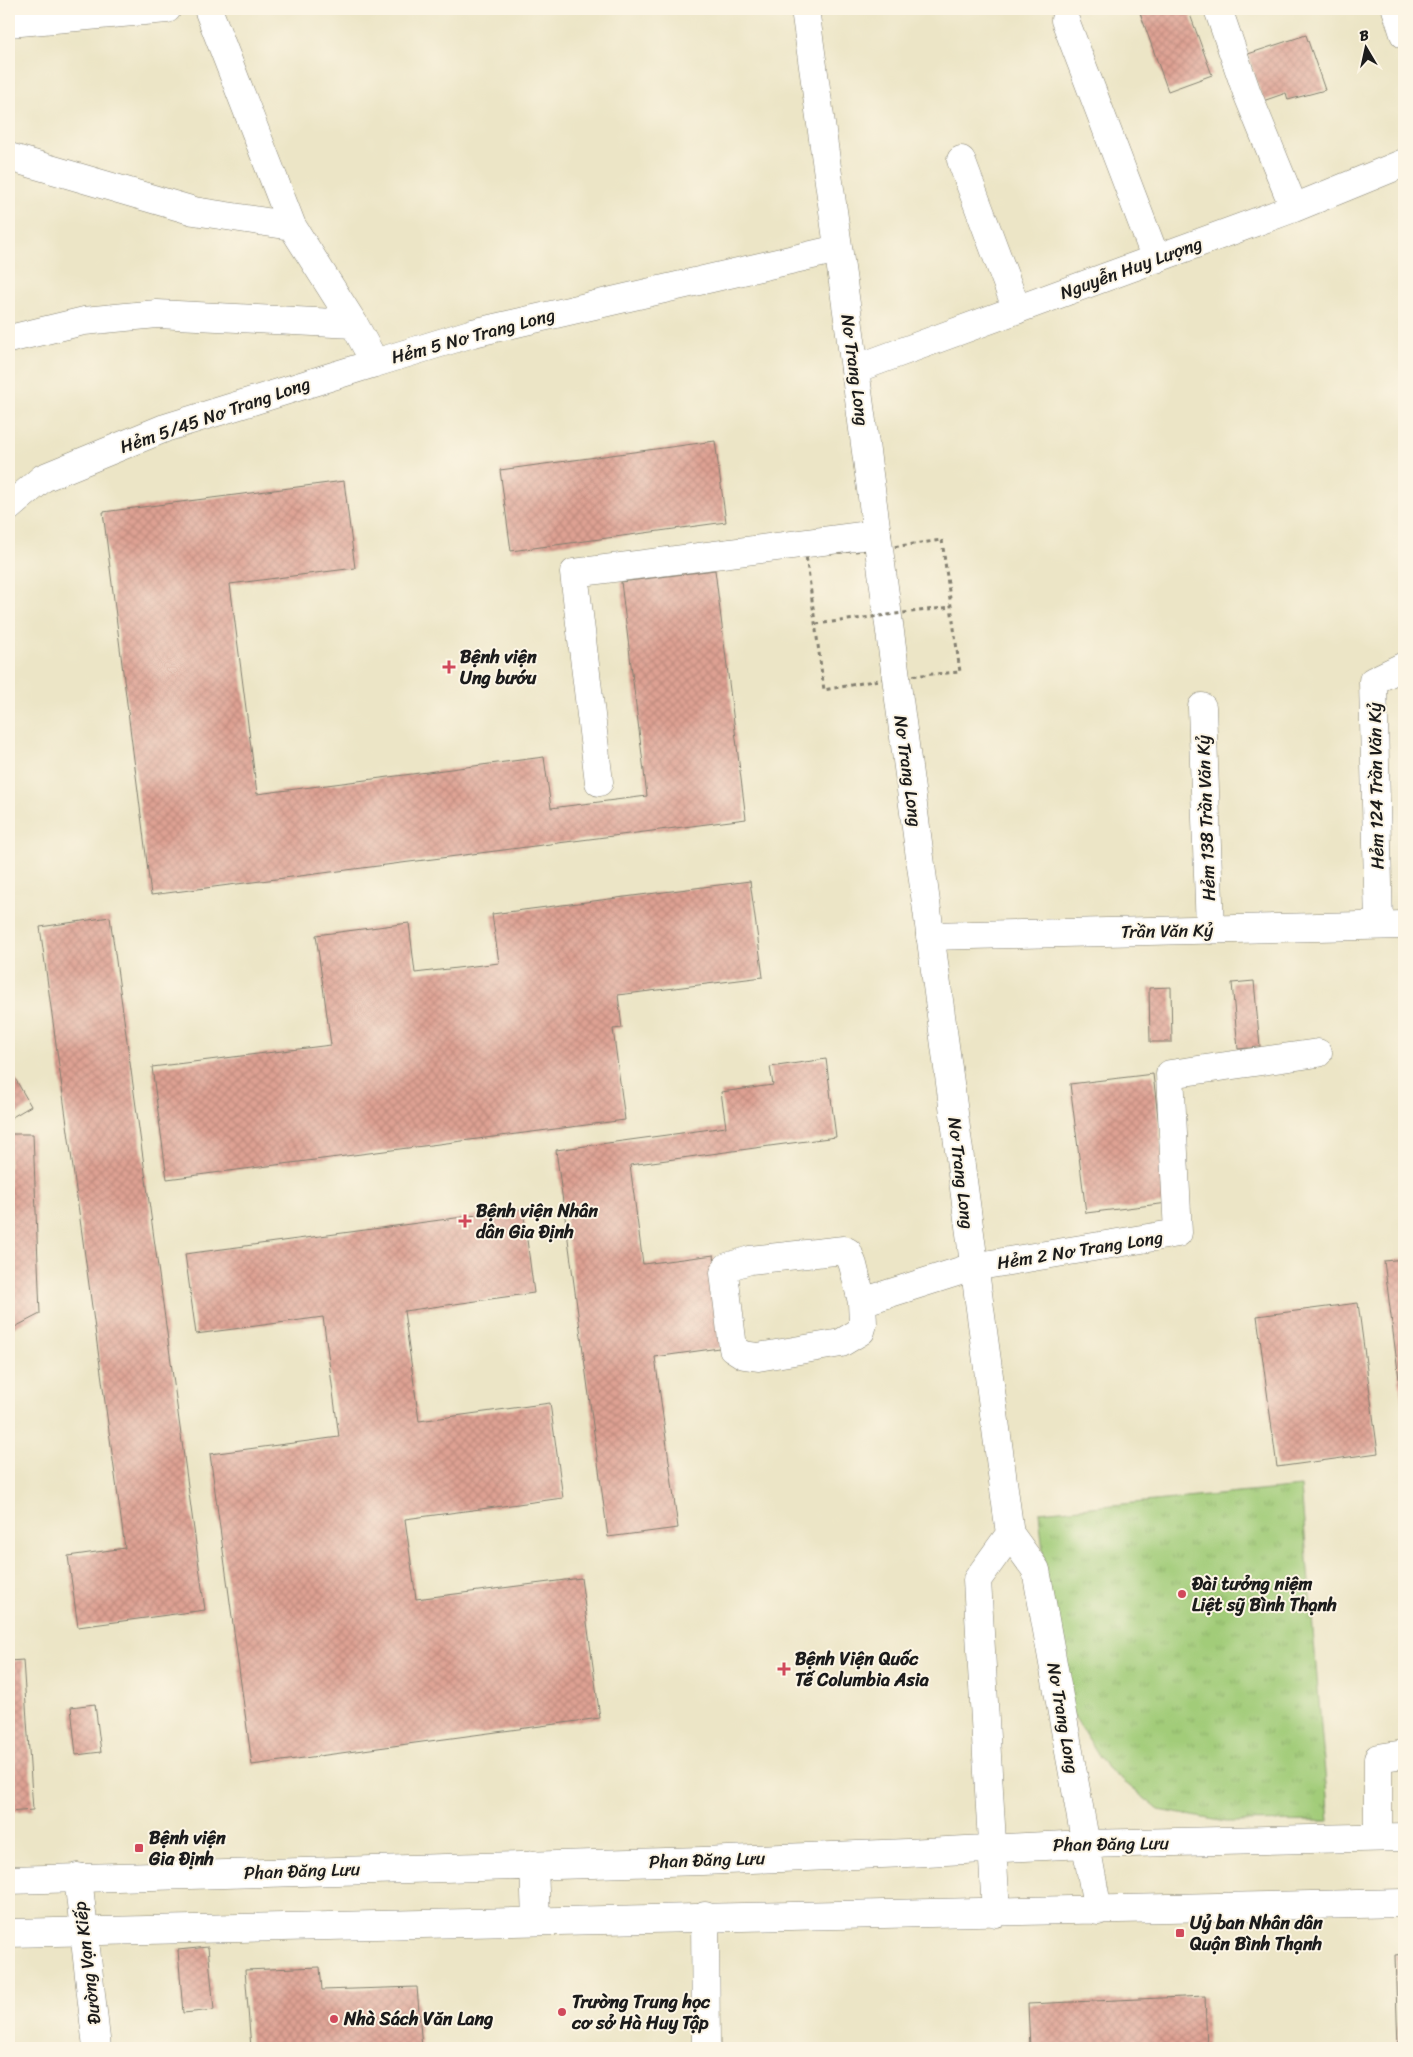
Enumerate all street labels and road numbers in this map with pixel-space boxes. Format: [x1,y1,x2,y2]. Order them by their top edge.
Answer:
street label: Nguyễn Huy Lượng [1055,227,1207,309]
street label: Hẻm 5 Nơ Trang Long [388,299,558,373]
street label: Nơ Trang Long [831,312,879,428]
street label: Hẻm 5/45 Nơ Trang Long [115,367,315,463]
street label: Hẻm 124 Trần Văn Kỷ [1359,702,1393,870]
street label: Nơ Trang Long [884,713,932,829]
street label: Hẻm 138 Trần Văn Kỷ [1187,734,1225,901]
street label: Trần Văn Kỷ [1121,914,1214,948]
street label: Nơ Trang Long [938,1115,984,1231]
street label: Hẻm 2 Nơ Trang Long [995,1221,1165,1279]
street label: Nơ Trang Long [1037,1660,1089,1776]
street label: Phan Đăng Lưu [1053,1827,1170,1861]
street label: Phan Đăng Lưu [648,1842,766,1878]
street label: Phan Đăng Lưu [243,1853,361,1889]
street label: Đường Vạn Kiếp [64,1899,110,2026]

